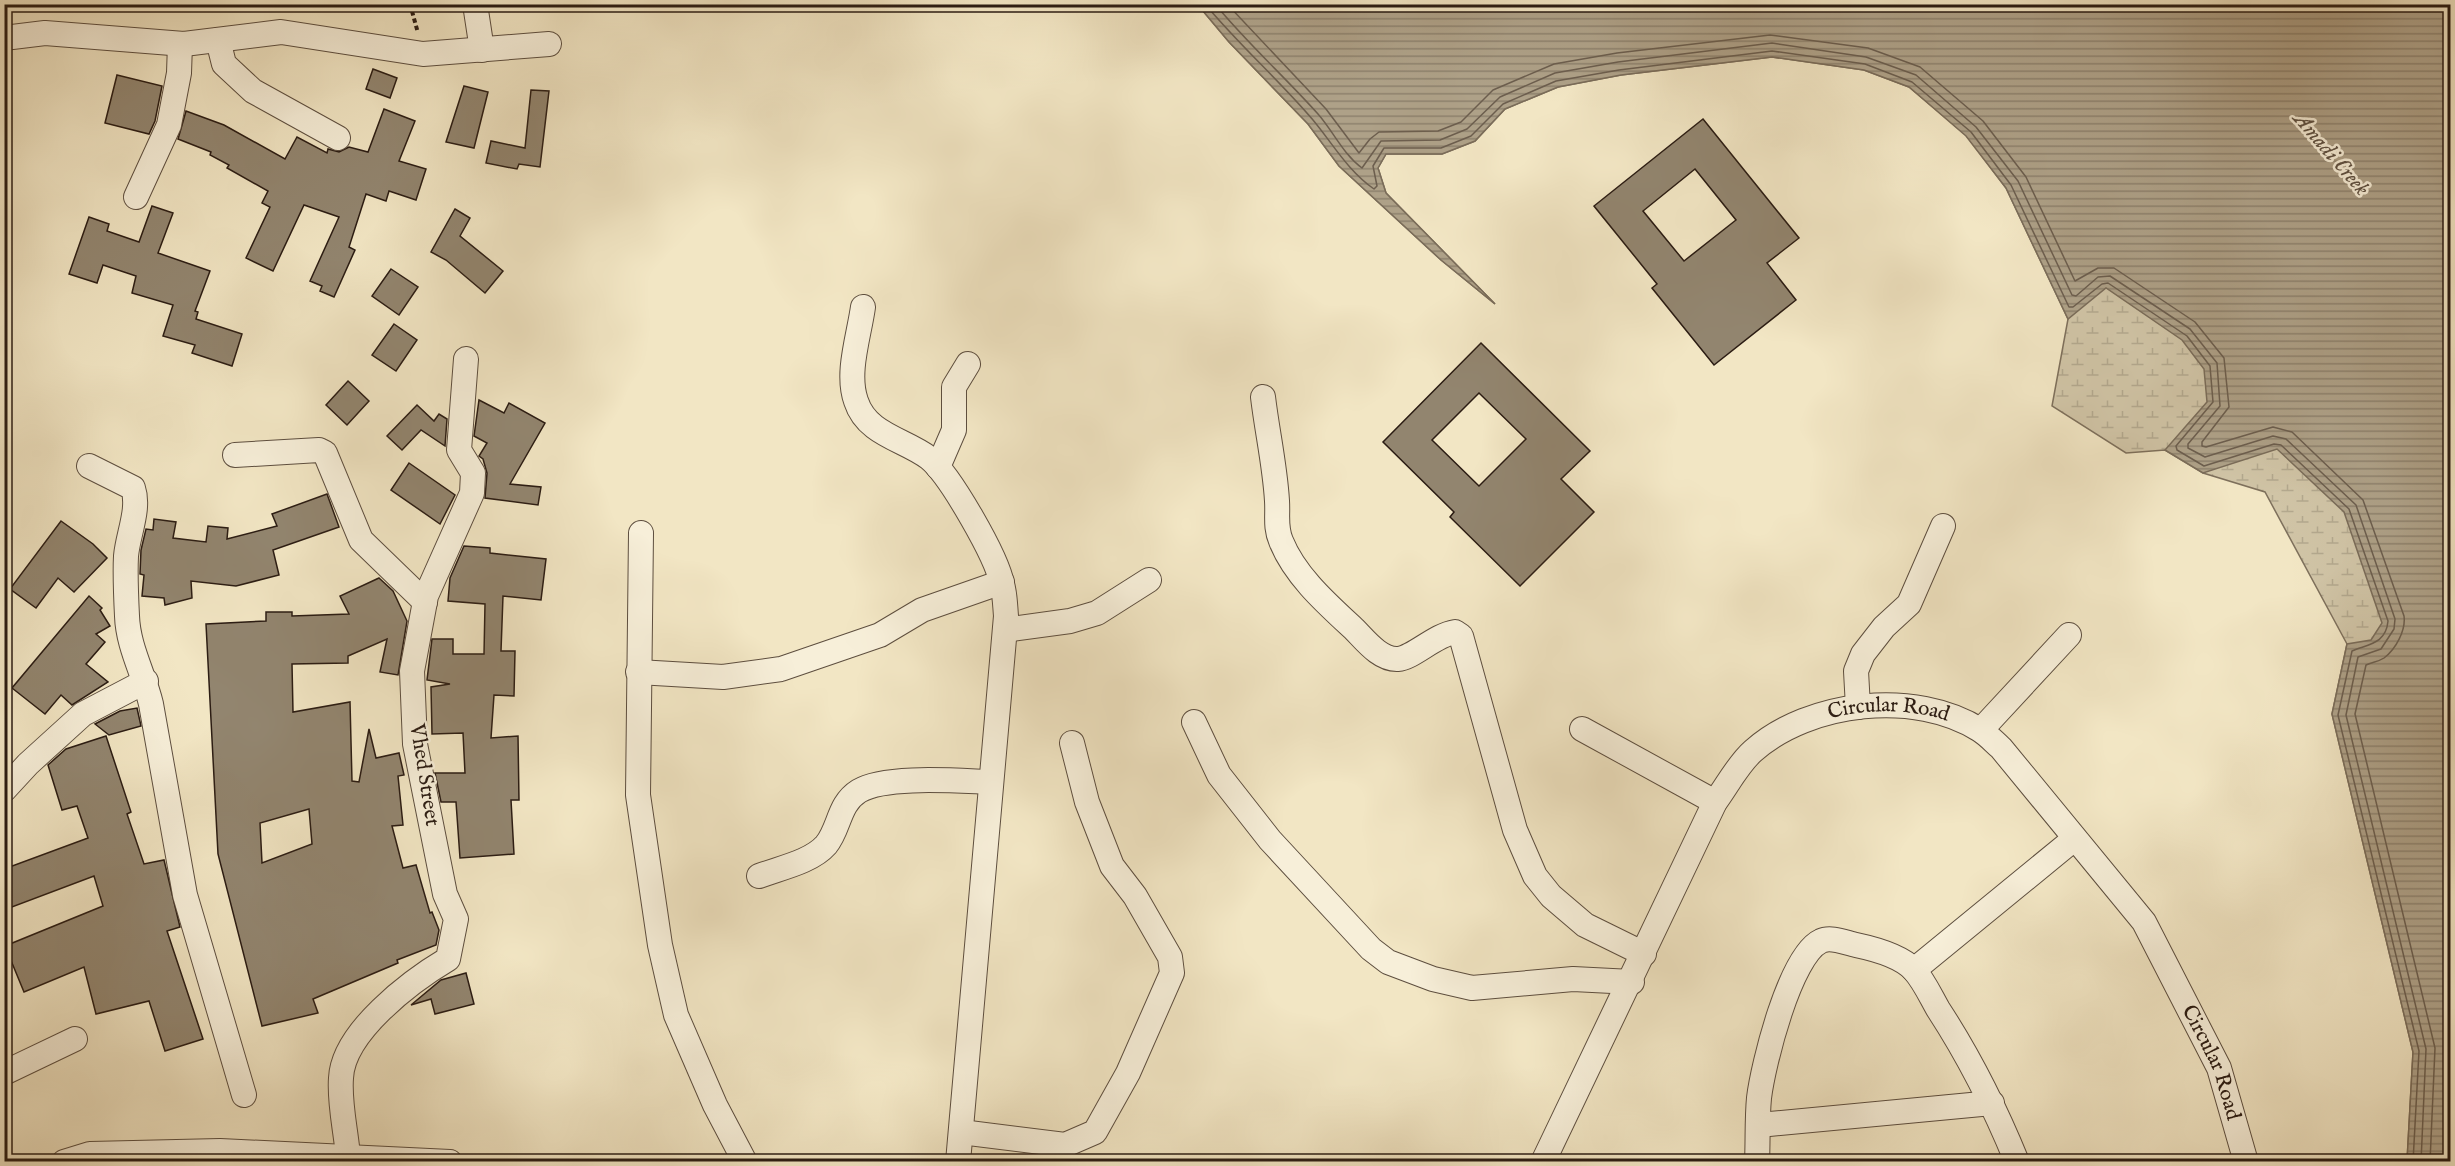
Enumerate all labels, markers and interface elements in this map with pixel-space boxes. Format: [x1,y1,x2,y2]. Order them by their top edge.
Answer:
water label: Amadi Creek [2285,105,2375,202]
street label: Circular Road [1825,692,1954,728]
street label: Vhed Street [402,721,445,828]
street label: Circular Road [2175,1000,2247,1124]

